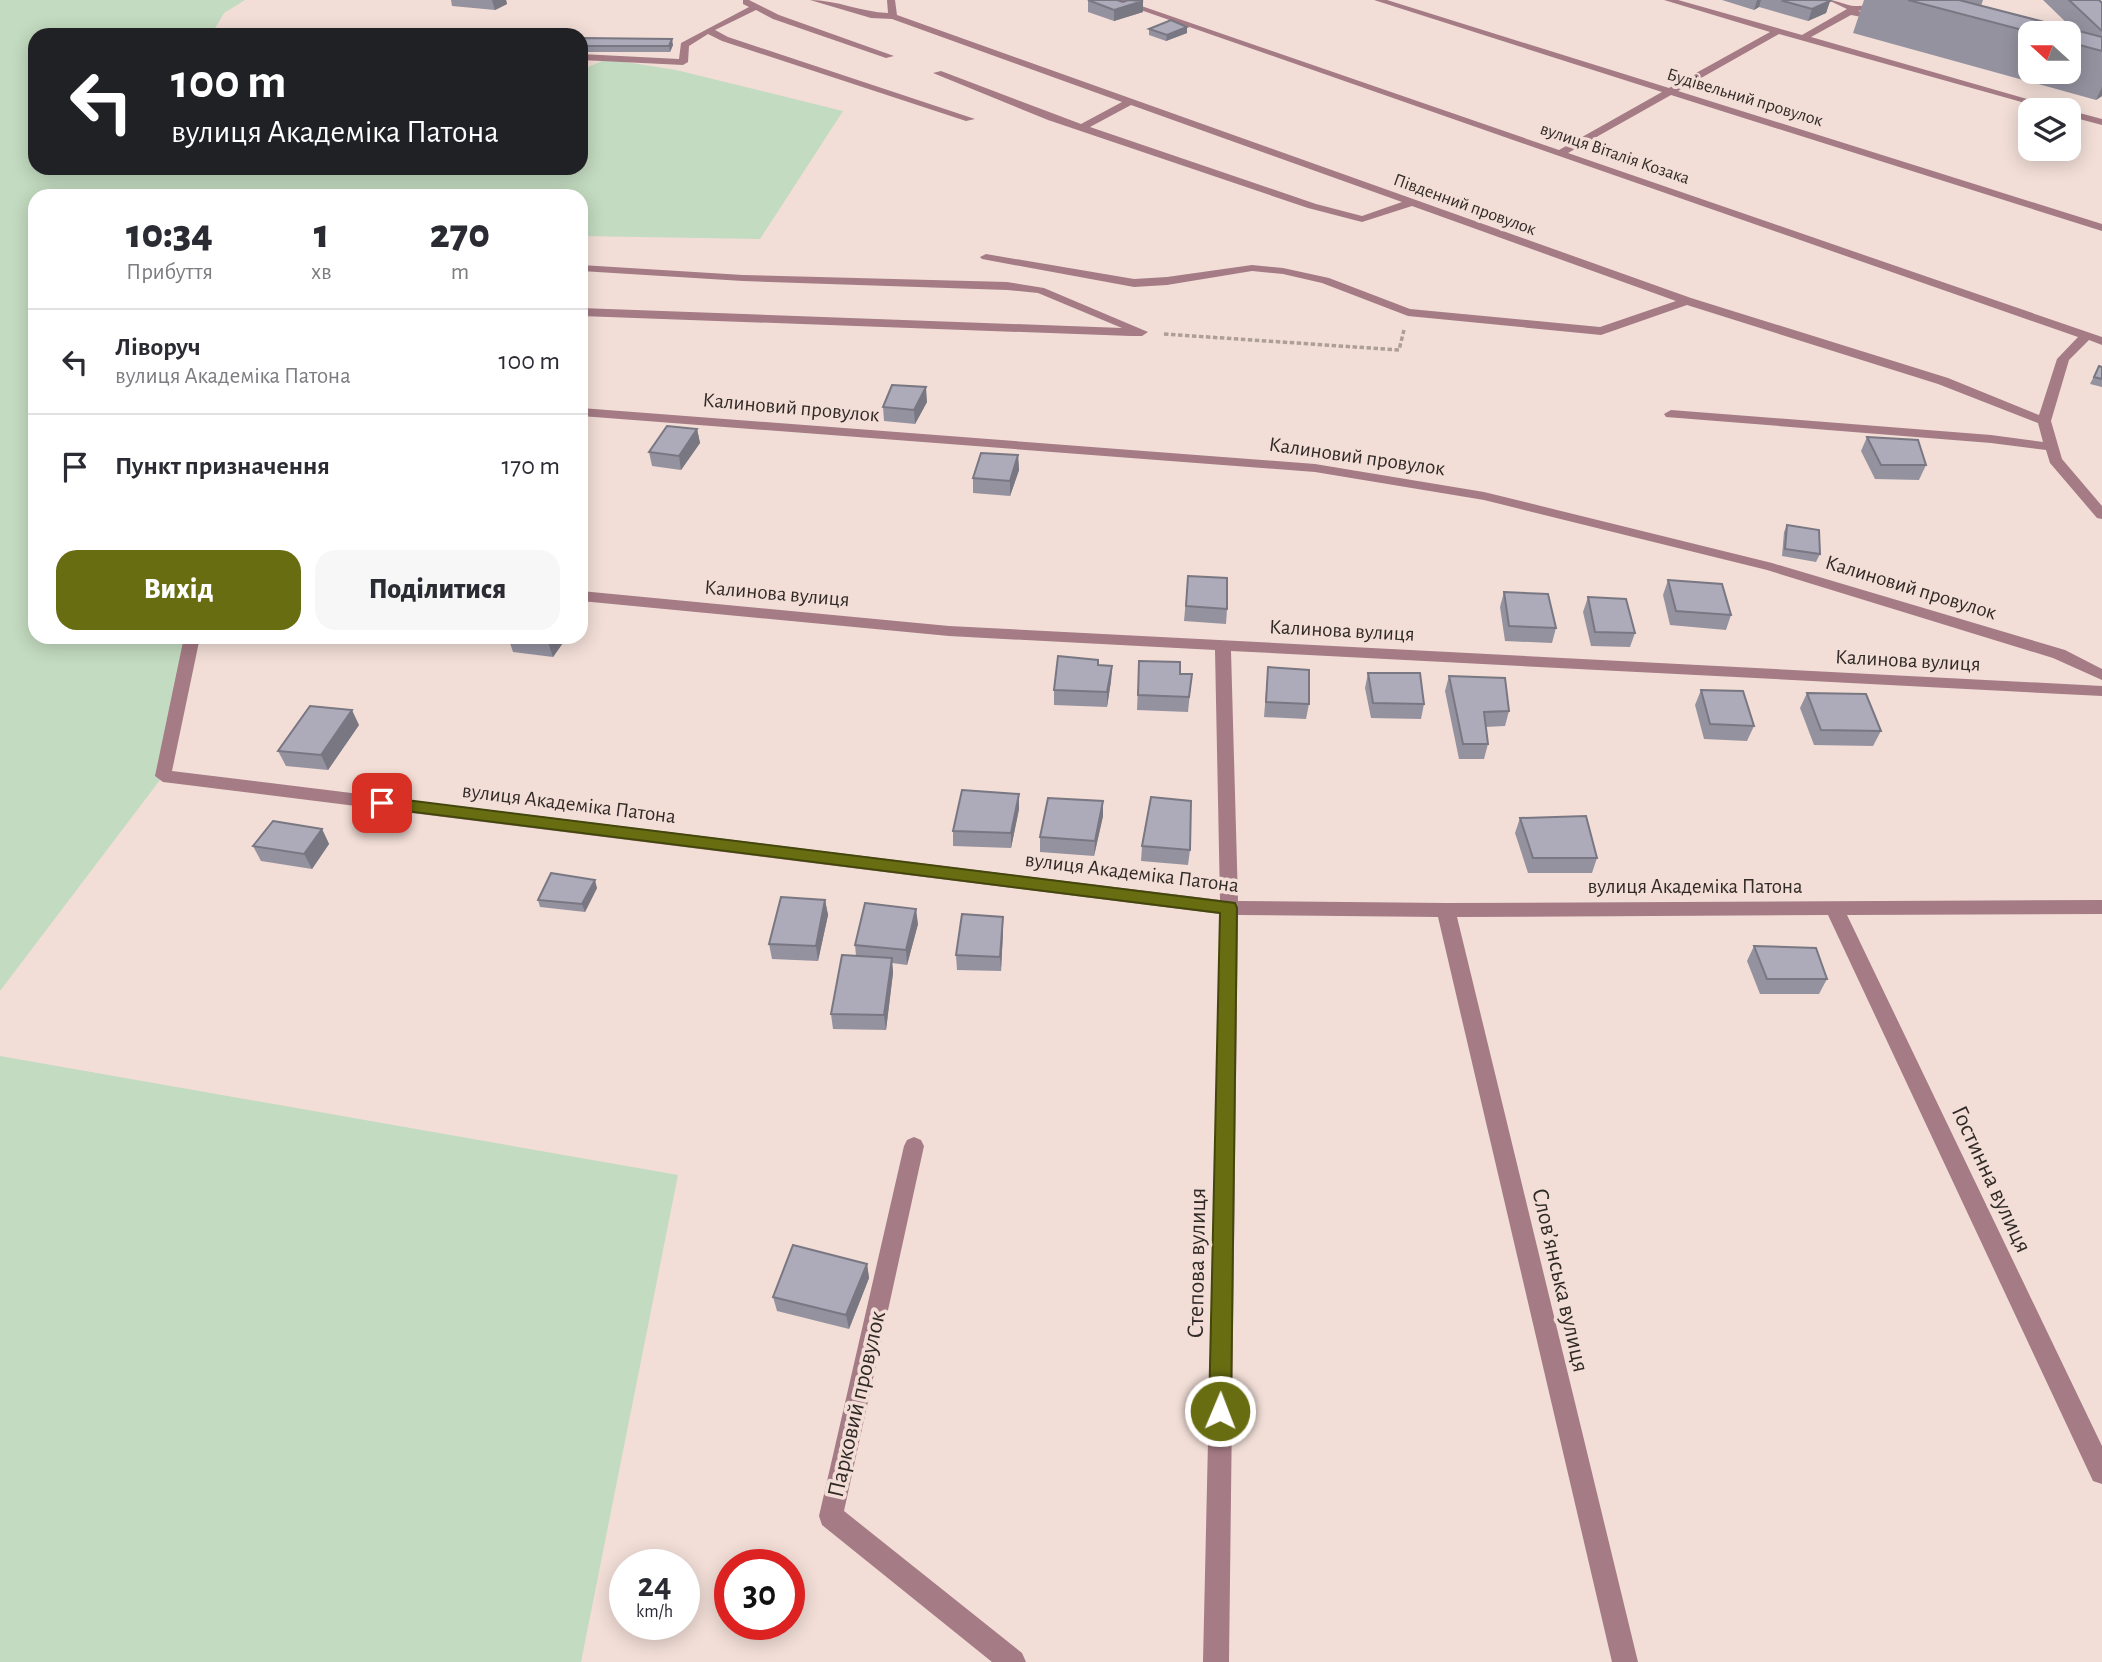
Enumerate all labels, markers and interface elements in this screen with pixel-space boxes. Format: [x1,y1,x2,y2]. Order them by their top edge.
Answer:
north arrow [2018,21,2081,84]
map controls [2018,21,2081,161]
icon: left [56,56,147,147]
text: 100 m [171,58,287,107]
street label: Будівельний провулок [1665,66,1826,130]
button: layers [2018,98,2081,161]
text: вулиця Академіка Патона [171,116,499,148]
street label: вулиця Віталія Козака [1538,120,1692,188]
street label: Південний провулок [1391,171,1539,239]
text: 10:34 [126,213,213,255]
text: 1 [314,213,329,255]
text: 270 [430,213,490,255]
text: Прибуття [126,261,213,284]
text: хв [311,261,332,284]
text: m [451,261,469,284]
text: Ліворуч [115,334,201,360]
icon: left [56,343,94,381]
text: 100 m [499,348,560,374]
text: вулиця Академіка Патона [115,365,351,388]
street label: Калиновий провулок [702,389,881,426]
street label: Калиновий провулок [1268,434,1447,479]
icon: arrive [56,448,94,486]
text: Пункт призначення [115,453,330,479]
text: 170 m [501,453,560,479]
button: Вихід [56,550,301,630]
button: Поділитися [315,550,560,630]
street label: Калиновий провулок [1823,551,1999,624]
street label: Калинова вулиця [703,577,851,610]
street label: Калинова вулиця [1269,616,1415,645]
street label: Калинова вулиця [1835,646,1981,675]
pin [352,773,412,833]
street label: вулиця Академіка Патона [461,780,677,827]
icon: arrive [363,784,401,822]
street label: вулиця Академіка Патона [1024,849,1240,896]
street label: вулиця Академіка Патона [1587,876,1803,897]
street label: Гостинна вулиця [1947,1102,2036,1257]
street label: Словʼянська вулиця [1527,1186,1593,1374]
street label: Степова вулиця [1184,1188,1210,1339]
street label: Парковий провулок [824,1308,890,1500]
position arrow [1183,1374,1257,1448]
speed limit sign: 30 [714,1549,805,1640]
text: 24 [637,1568,672,1603]
text: km/h [636,1603,673,1621]

